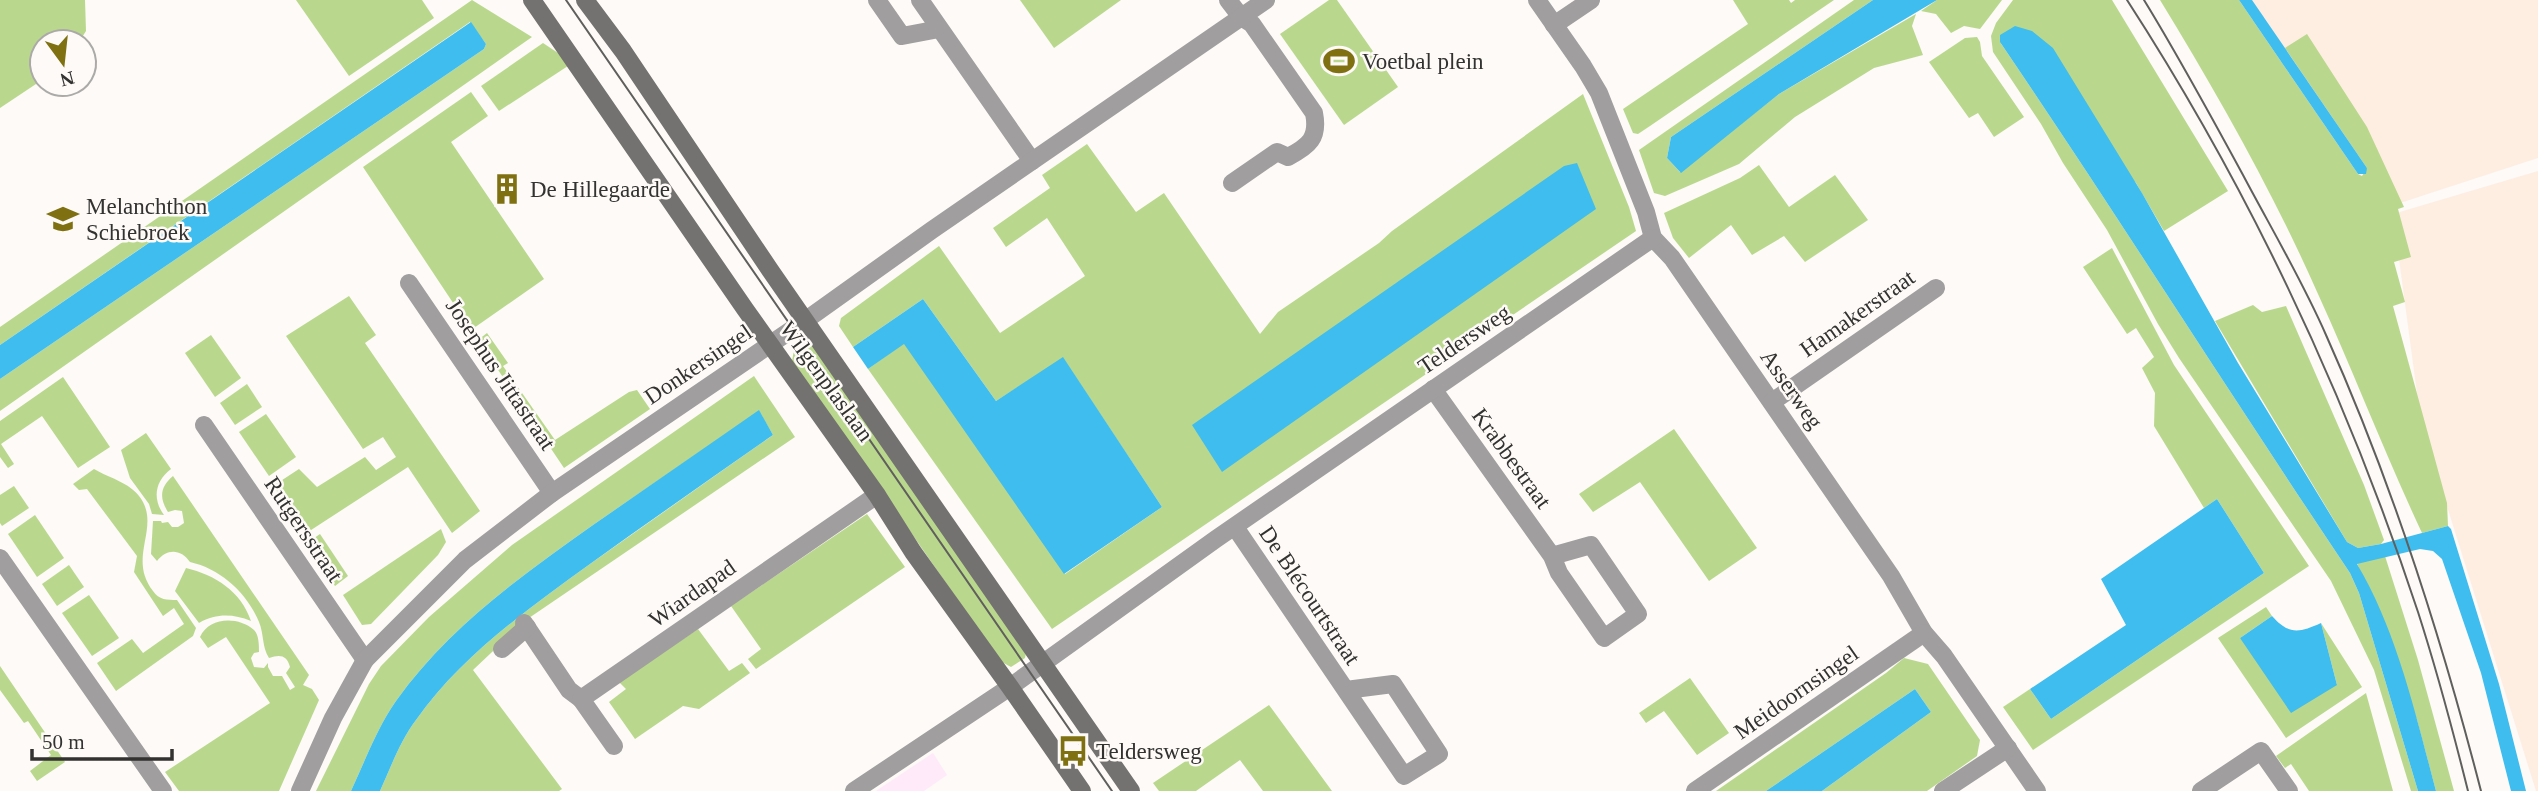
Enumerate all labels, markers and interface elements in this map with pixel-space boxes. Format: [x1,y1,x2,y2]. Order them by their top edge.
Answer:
north arrow [28,28,98,98]
sports icon: Voetbal plein [1322,44,1356,78]
place label: Voetbal plein [1362,49,1484,74]
text: N [58,67,77,91]
building icon: De Hillegaarde [490,172,524,206]
place label: De Hillegaarde [530,177,670,202]
place label: Melanchthon Schiebroek [86,194,208,245]
school or university icon: Melanchthon Schiebroek [46,202,80,236]
street label: Hamakerstraat [1795,264,1920,362]
street label: Josephus Jittastraat [441,294,561,455]
street label: Teldersweg [1413,299,1515,379]
street label: Wilgenplaslaan [775,316,879,447]
street label: Donkersingel [640,319,757,409]
street label: Asserweg [1755,345,1828,434]
street label: Krabbestraat [1467,403,1557,514]
street label: Rutgersstraat [259,472,348,587]
street label: De Blécourtstraat [1254,521,1365,670]
street label: Wiardapad [644,554,741,632]
street label: Meidoornsingel [1729,640,1863,744]
scale bar [32,718,172,762]
text: 50 m [42,730,85,754]
bus stop icon: Teldersweg [1056,734,1090,768]
place label: Teldersweg [1096,739,1202,764]

